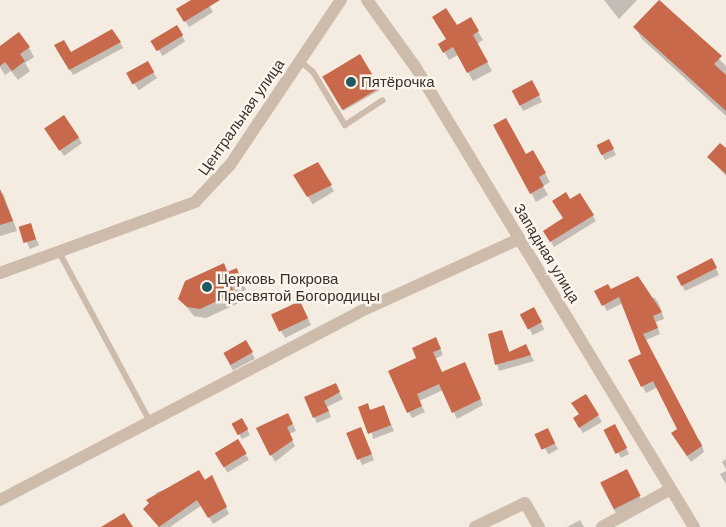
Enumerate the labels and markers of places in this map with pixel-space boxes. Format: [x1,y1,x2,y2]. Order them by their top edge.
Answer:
place label: Пятёрочка [361,73,435,91]
marker: Пятёрочка [345,76,357,88]
place label: Церковь Покрова Пресвятой Богородицы [217,269,380,304]
marker: Церковь Покрова Пресвятой Богородицы [201,281,213,293]

